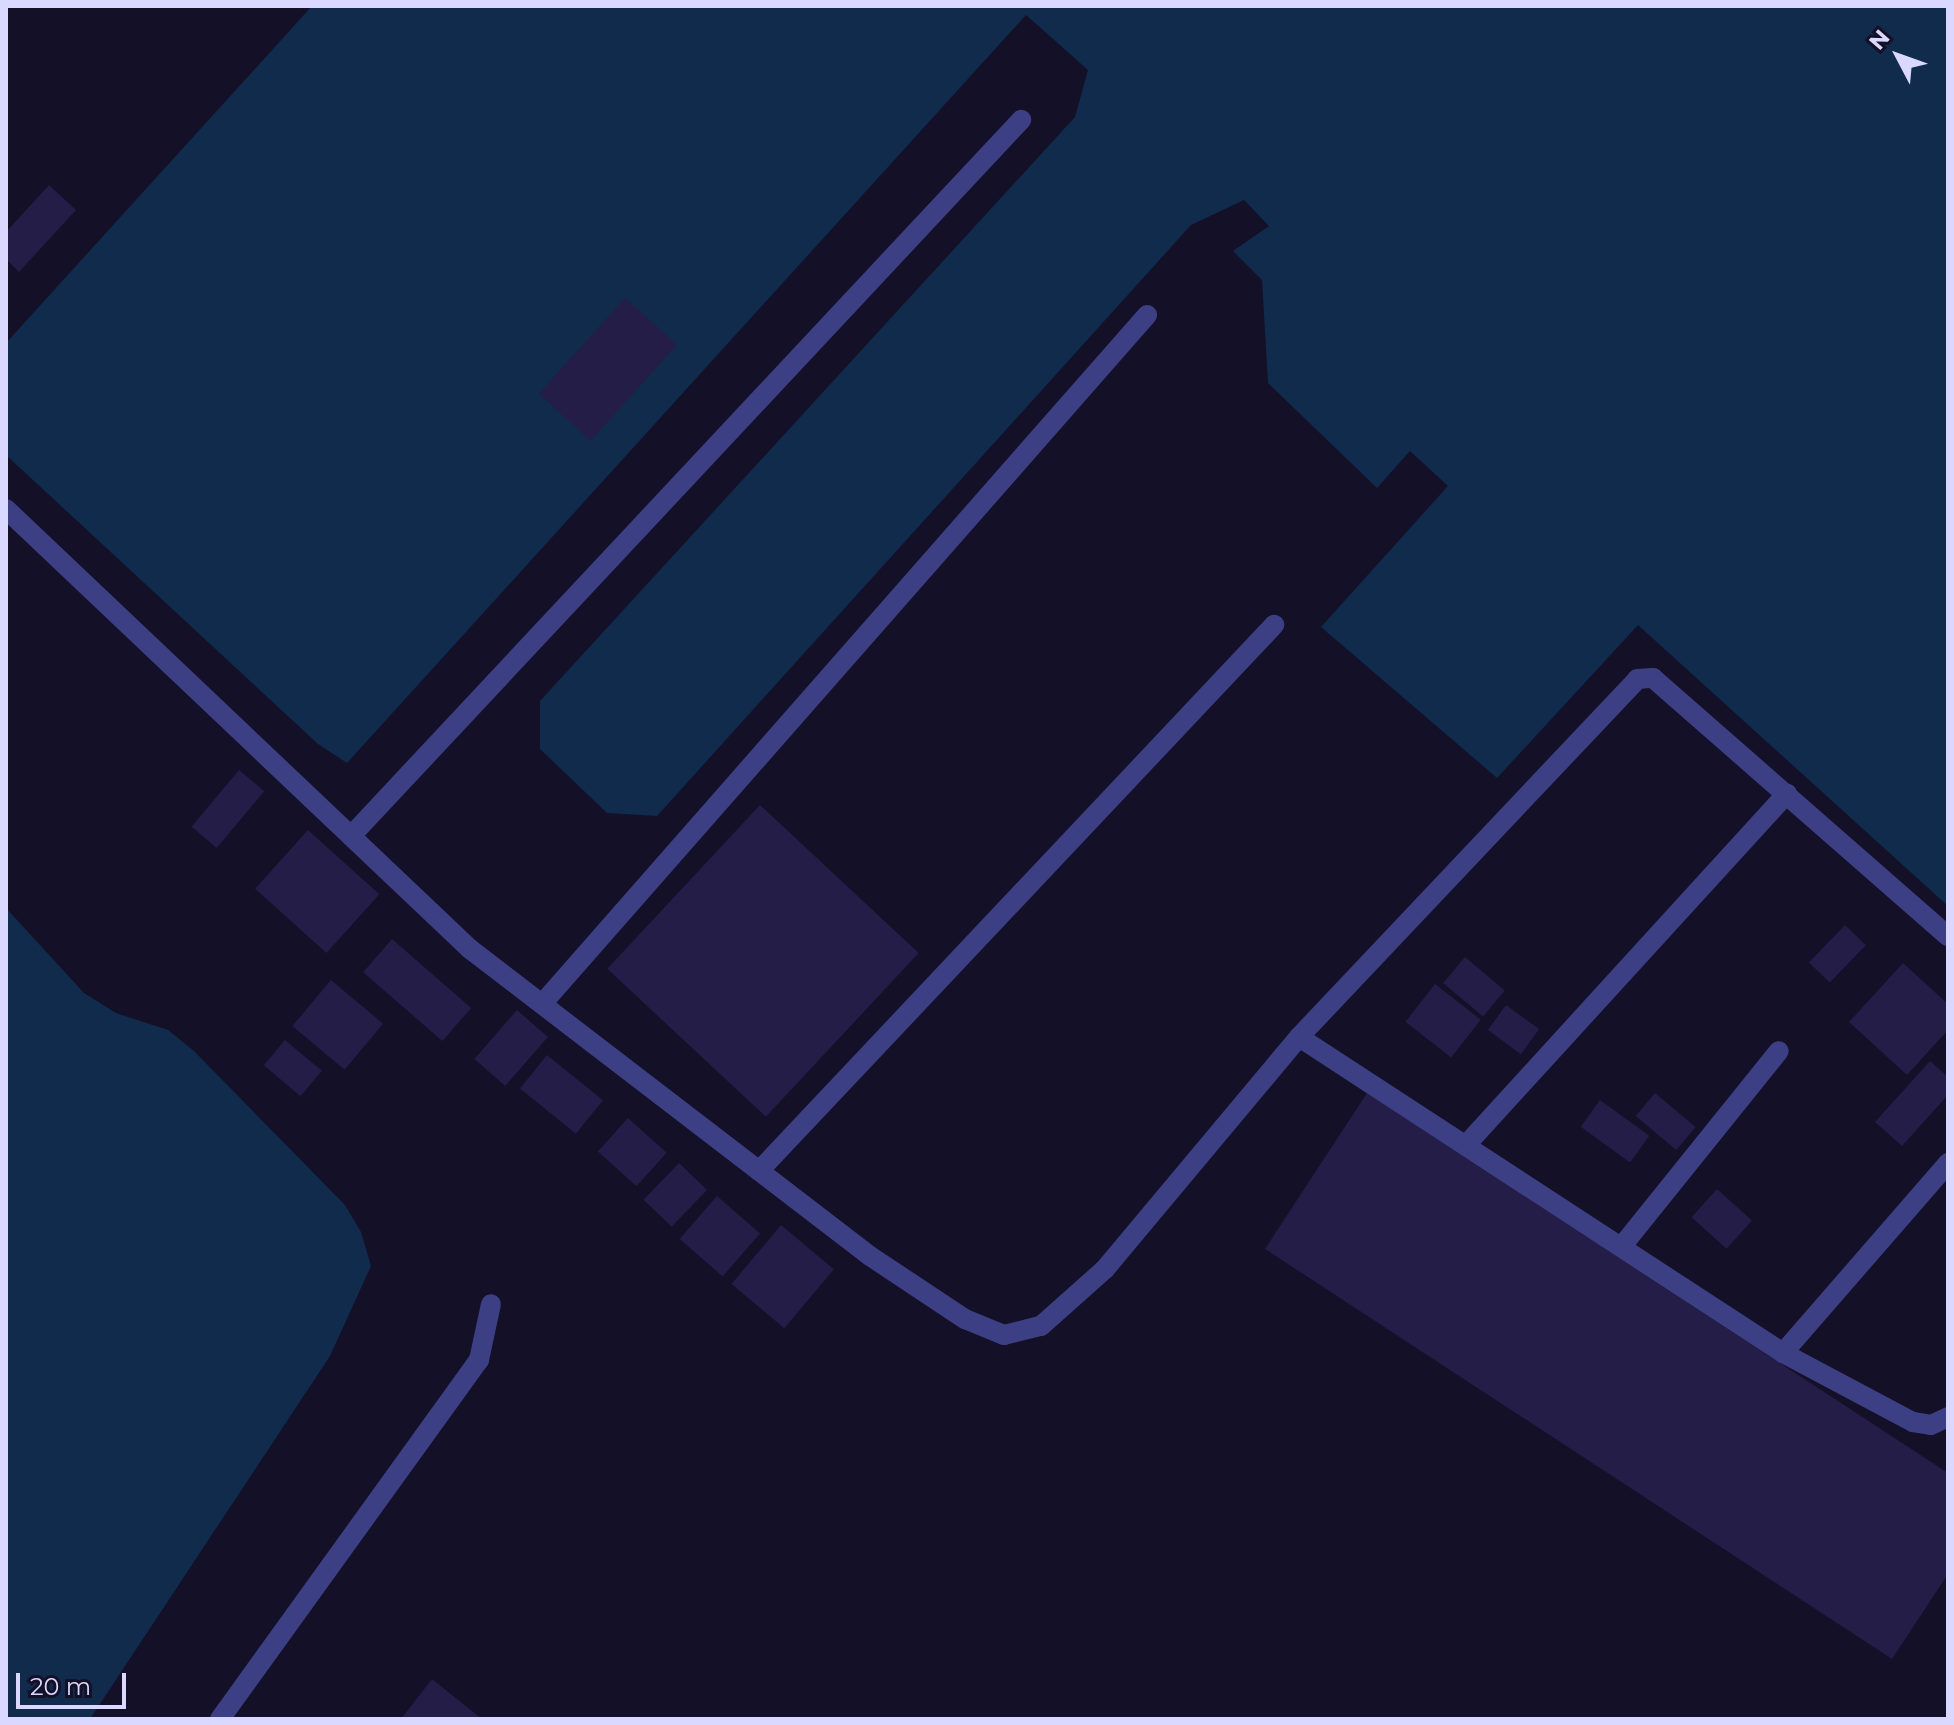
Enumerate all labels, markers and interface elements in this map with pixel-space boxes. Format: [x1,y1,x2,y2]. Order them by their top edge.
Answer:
north arrow [1858,16,1938,96]
text: N [1863,24,1896,55]
scale bar [20,1657,130,1707]
text: 20 m [30,1672,91,1701]

